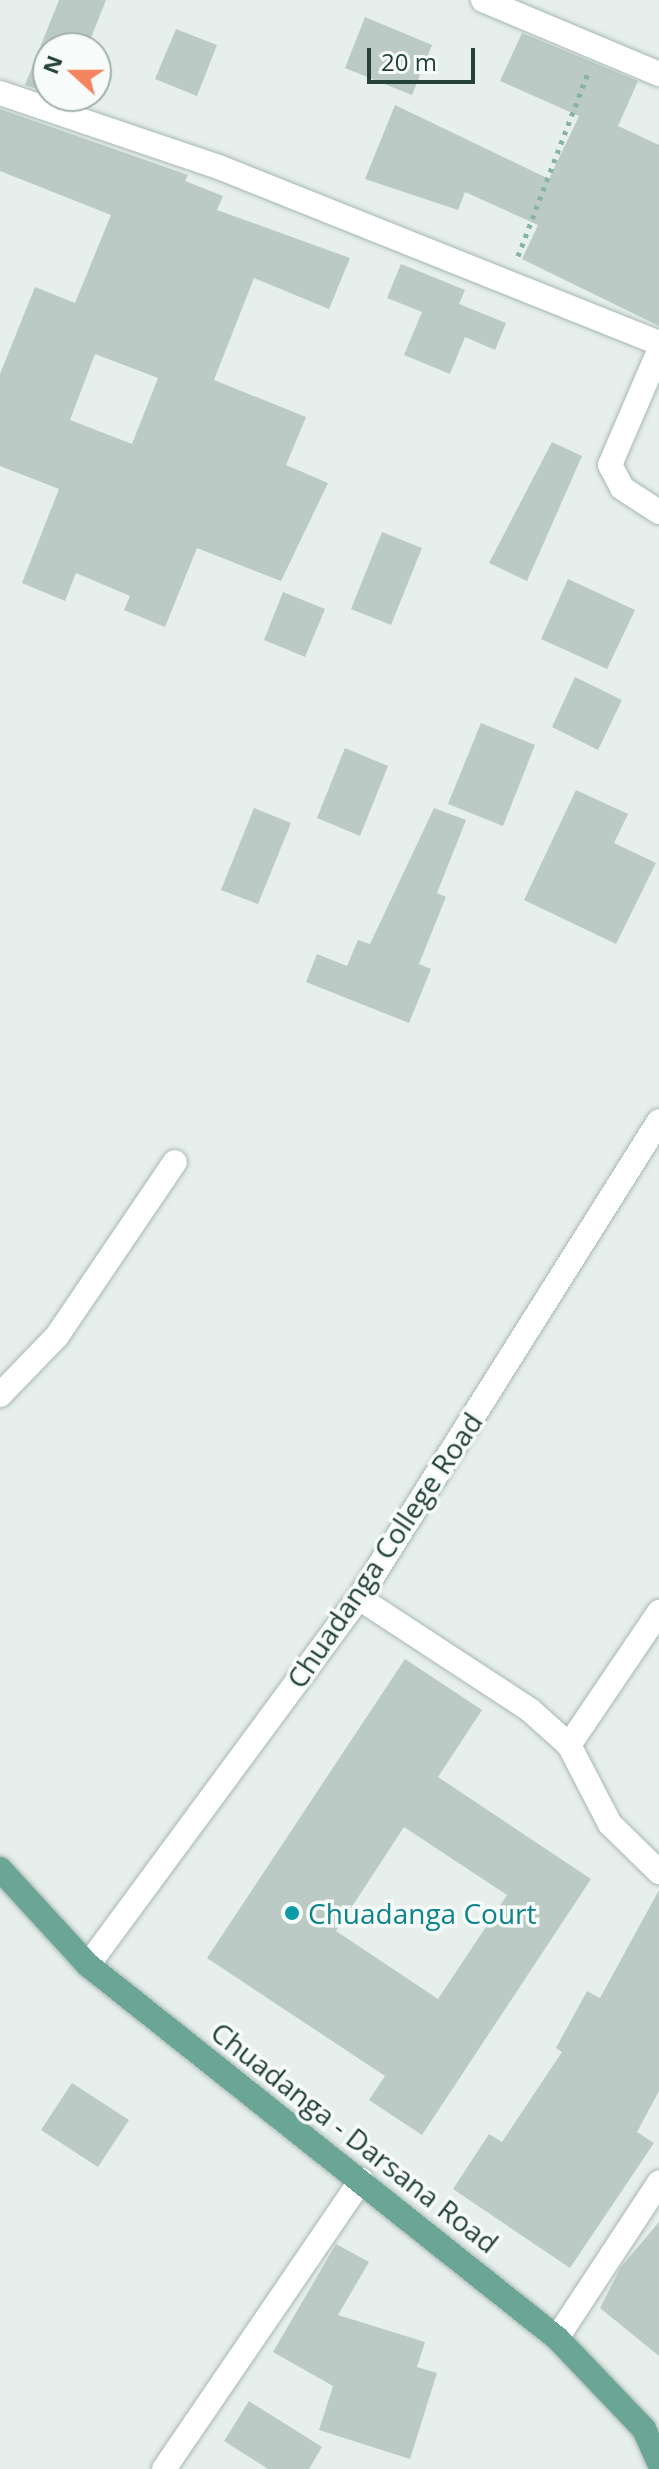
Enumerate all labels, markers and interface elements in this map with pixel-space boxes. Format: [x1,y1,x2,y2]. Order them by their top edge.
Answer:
north arrow [32,32,112,112]
scale bar [371,32,479,82]
text: 20 m [381,45,437,78]
text: N [34,50,69,78]
street label: Chuadanga College Road [279,1406,489,1694]
place label: Chuadanga Court [308,1896,537,1930]
marker: Chuadanga Court [283,1904,301,1922]
street label: Chuadanga - Darsana Road [205,2015,505,2259]

